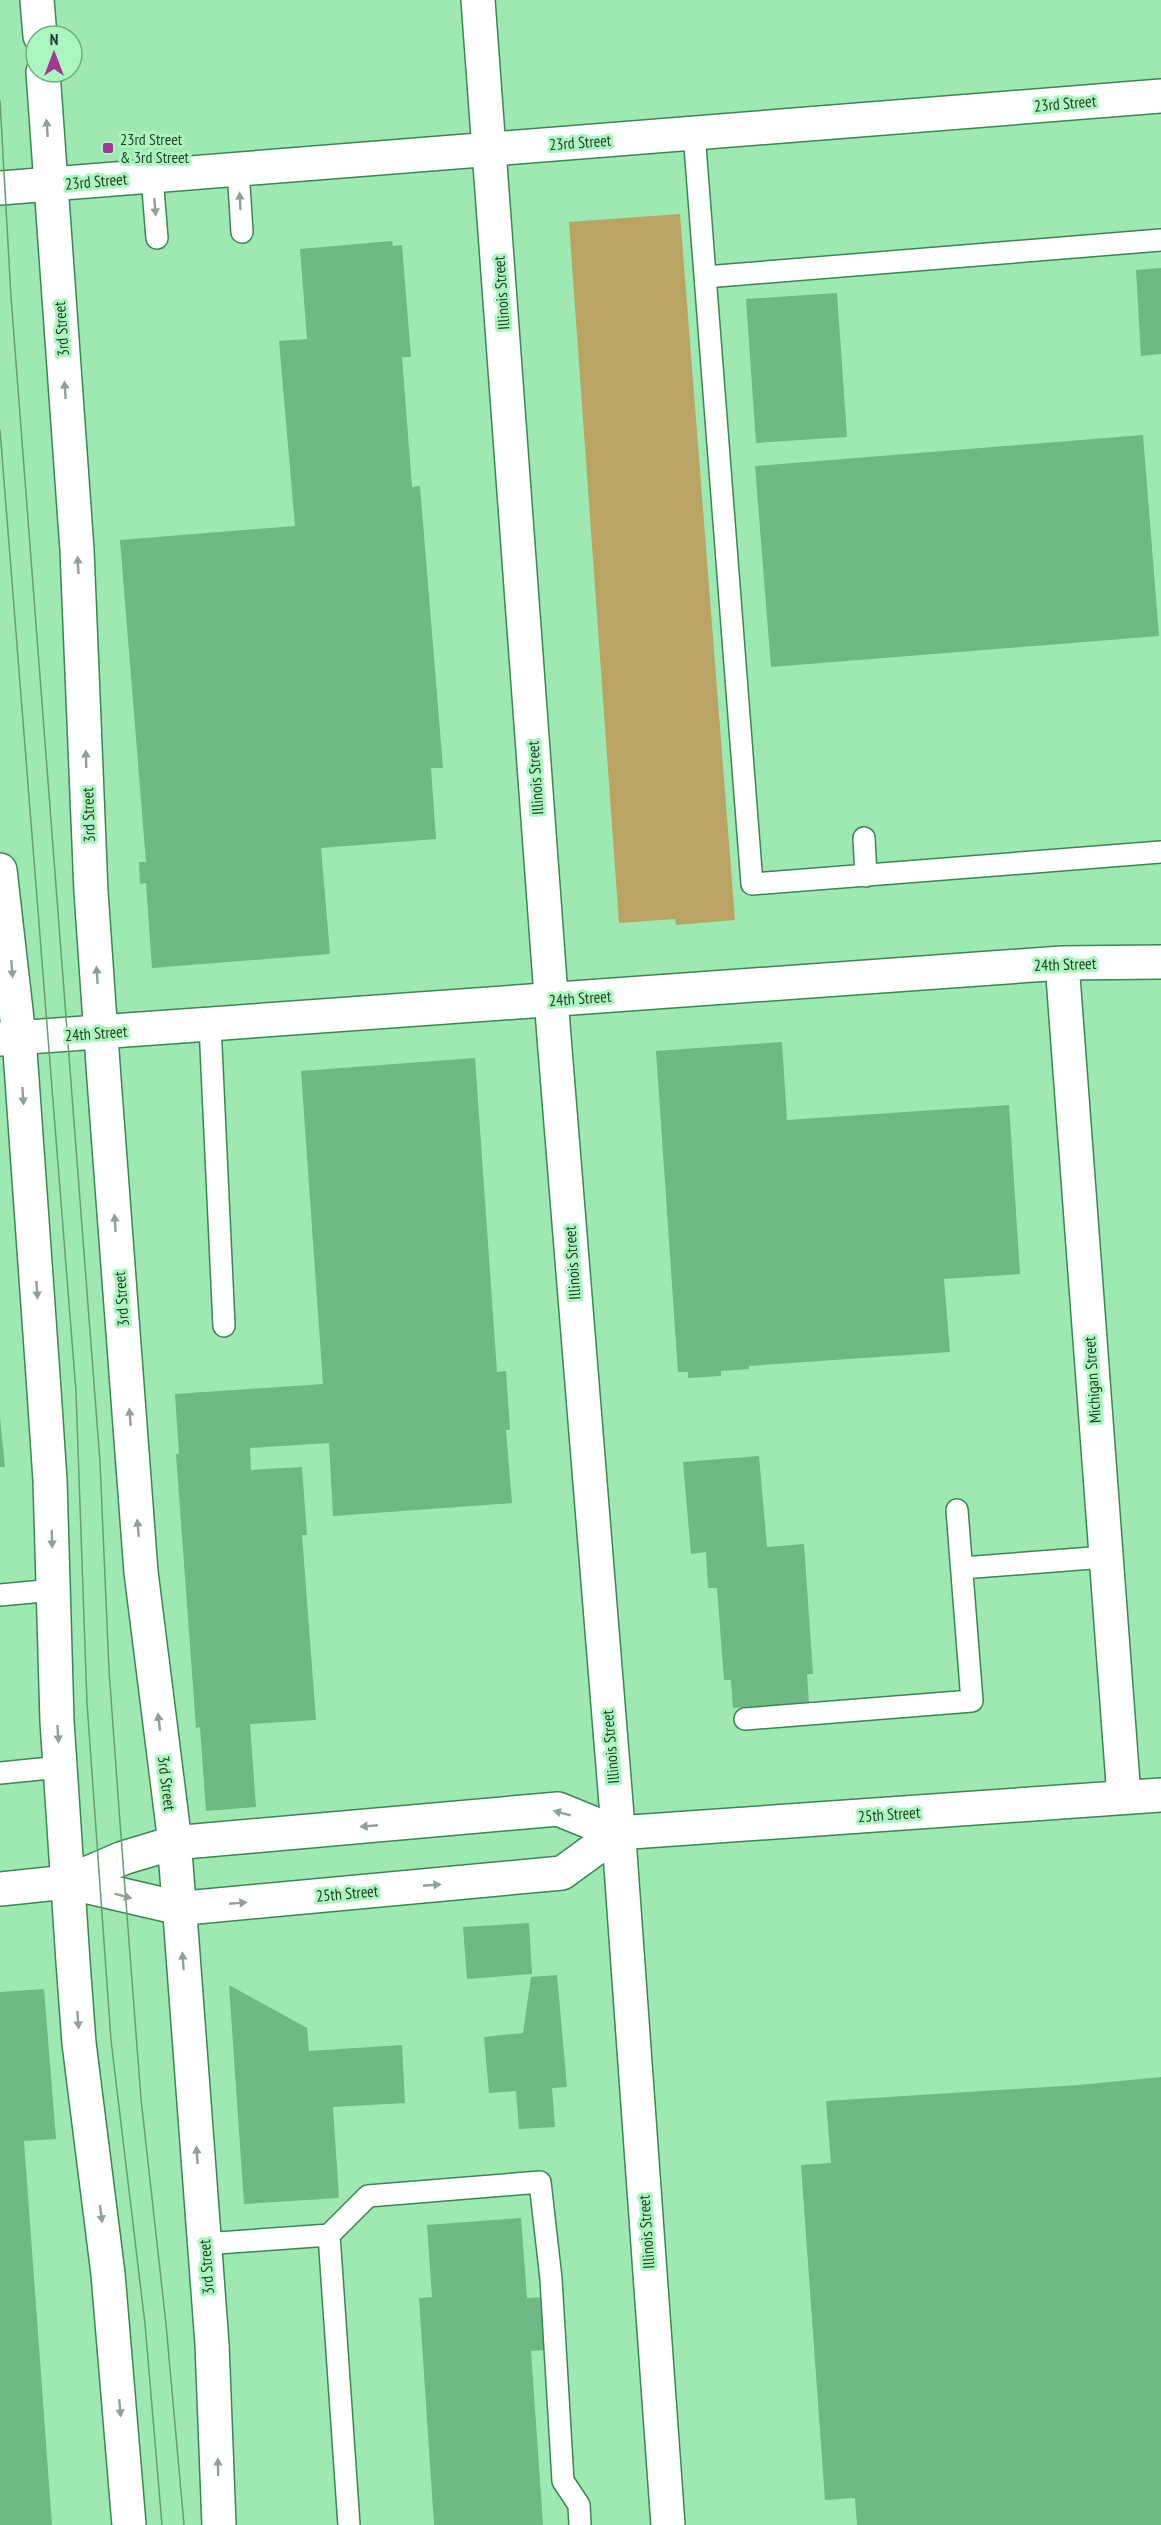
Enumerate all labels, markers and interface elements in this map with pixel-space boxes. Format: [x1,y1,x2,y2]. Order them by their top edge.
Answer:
north arrow [24,24,84,84]
text: N [50,29,58,49]
street label: 23rd Street [1033,90,1097,116]
one-way arrow [42,119,51,138]
place label: 23rd Street & 3rd Street [120,129,190,167]
street label: 23rd Street [548,130,612,154]
marker: 23rd Street & 3rd Street [101,141,115,155]
street label: 23rd Street [64,168,128,194]
one-way arrow [235,192,245,211]
one-way arrow [150,198,159,217]
street label: Illinois Street [488,255,514,331]
street label: 3rd Street [49,300,73,357]
one-way arrow [61,381,70,400]
one-way arrow [74,555,83,574]
street label: Illinois Street [522,740,548,816]
one-way arrow [81,750,90,769]
street label: 3rd Street [77,787,99,843]
street label: 24th Street [1033,953,1097,975]
one-way arrow [7,960,17,979]
one-way arrow [92,966,102,985]
street label: 24th Street [548,986,612,1010]
street label: 24th Street [64,1021,128,1045]
one-way arrow [18,1086,27,1105]
one-way arrow [110,1213,120,1232]
street label: Illinois Street [559,1225,585,1301]
street label: 3rd Street [109,1270,133,1327]
one-way arrow [32,1281,41,1300]
street label: Michigan Street [1079,1335,1105,1424]
one-way arrow [125,1408,134,1427]
one-way arrow [133,1519,143,1538]
one-way arrow [48,1529,57,1548]
street label: Illinois Street [597,1709,623,1785]
one-way arrow [154,1713,164,1732]
one-way arrow [53,1724,62,1743]
street label: 3rd Street [154,1754,180,1812]
street label: 25th Street [857,1802,921,1826]
one-way arrow [553,1807,572,1817]
one-way arrow [359,1821,378,1831]
street label: 25th Street [315,1880,380,1906]
one-way arrow [422,1880,441,1890]
one-way arrow [114,1891,132,1901]
one-way arrow [228,1898,247,1908]
one-way arrow [179,1951,188,1970]
one-way arrow [73,2011,83,2030]
one-way arrow [193,2146,202,2165]
street label: Illinois Street [633,2194,659,2270]
one-way arrow [96,2205,105,2224]
street label: 3rd Street [194,2238,218,2295]
one-way arrow [115,2398,125,2417]
one-way arrow [213,2457,222,2476]

